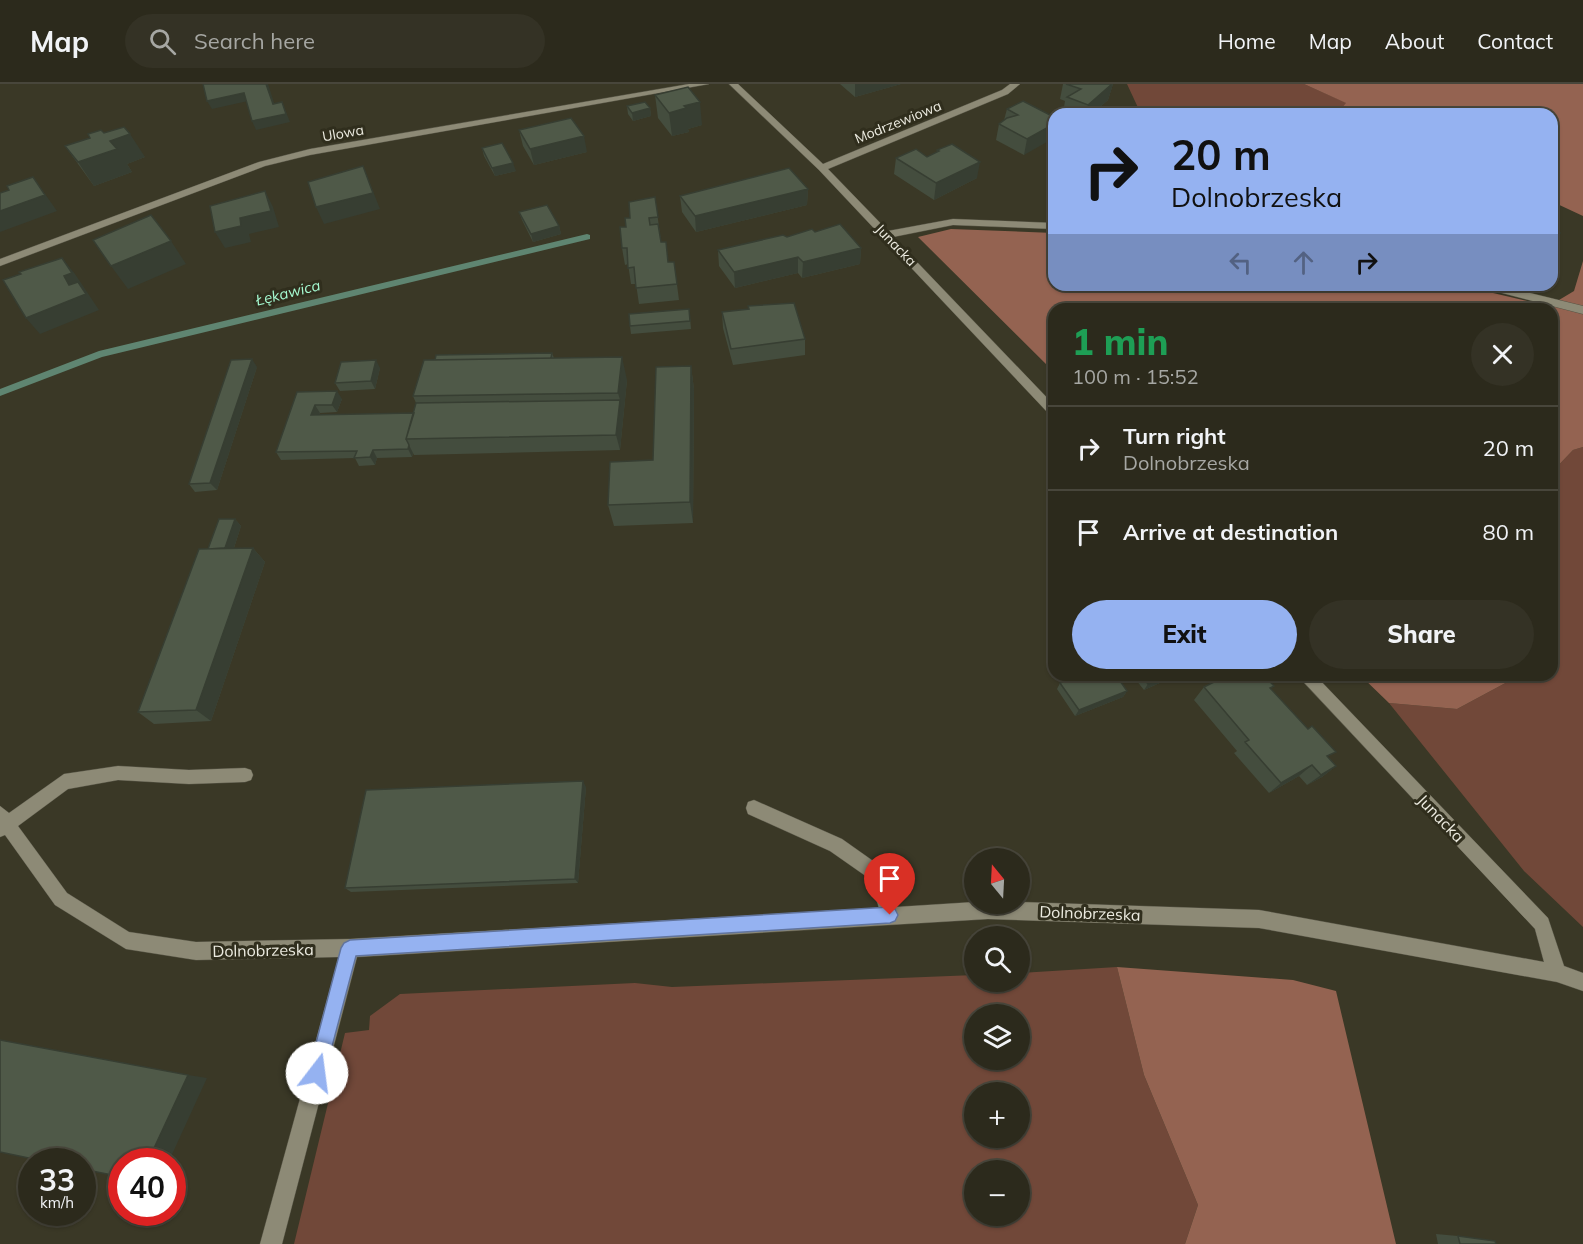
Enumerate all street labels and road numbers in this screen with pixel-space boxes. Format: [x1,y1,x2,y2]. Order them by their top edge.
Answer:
street label: Modrzewiowa [852,96,944,148]
street label: Ulowa [321,121,365,145]
street label: Junacka [872,220,920,270]
street label: Junacka [1413,790,1469,846]
street label: Dolnobrzeska [1039,901,1141,925]
street label: Dolnobrzeska [212,939,314,961]

